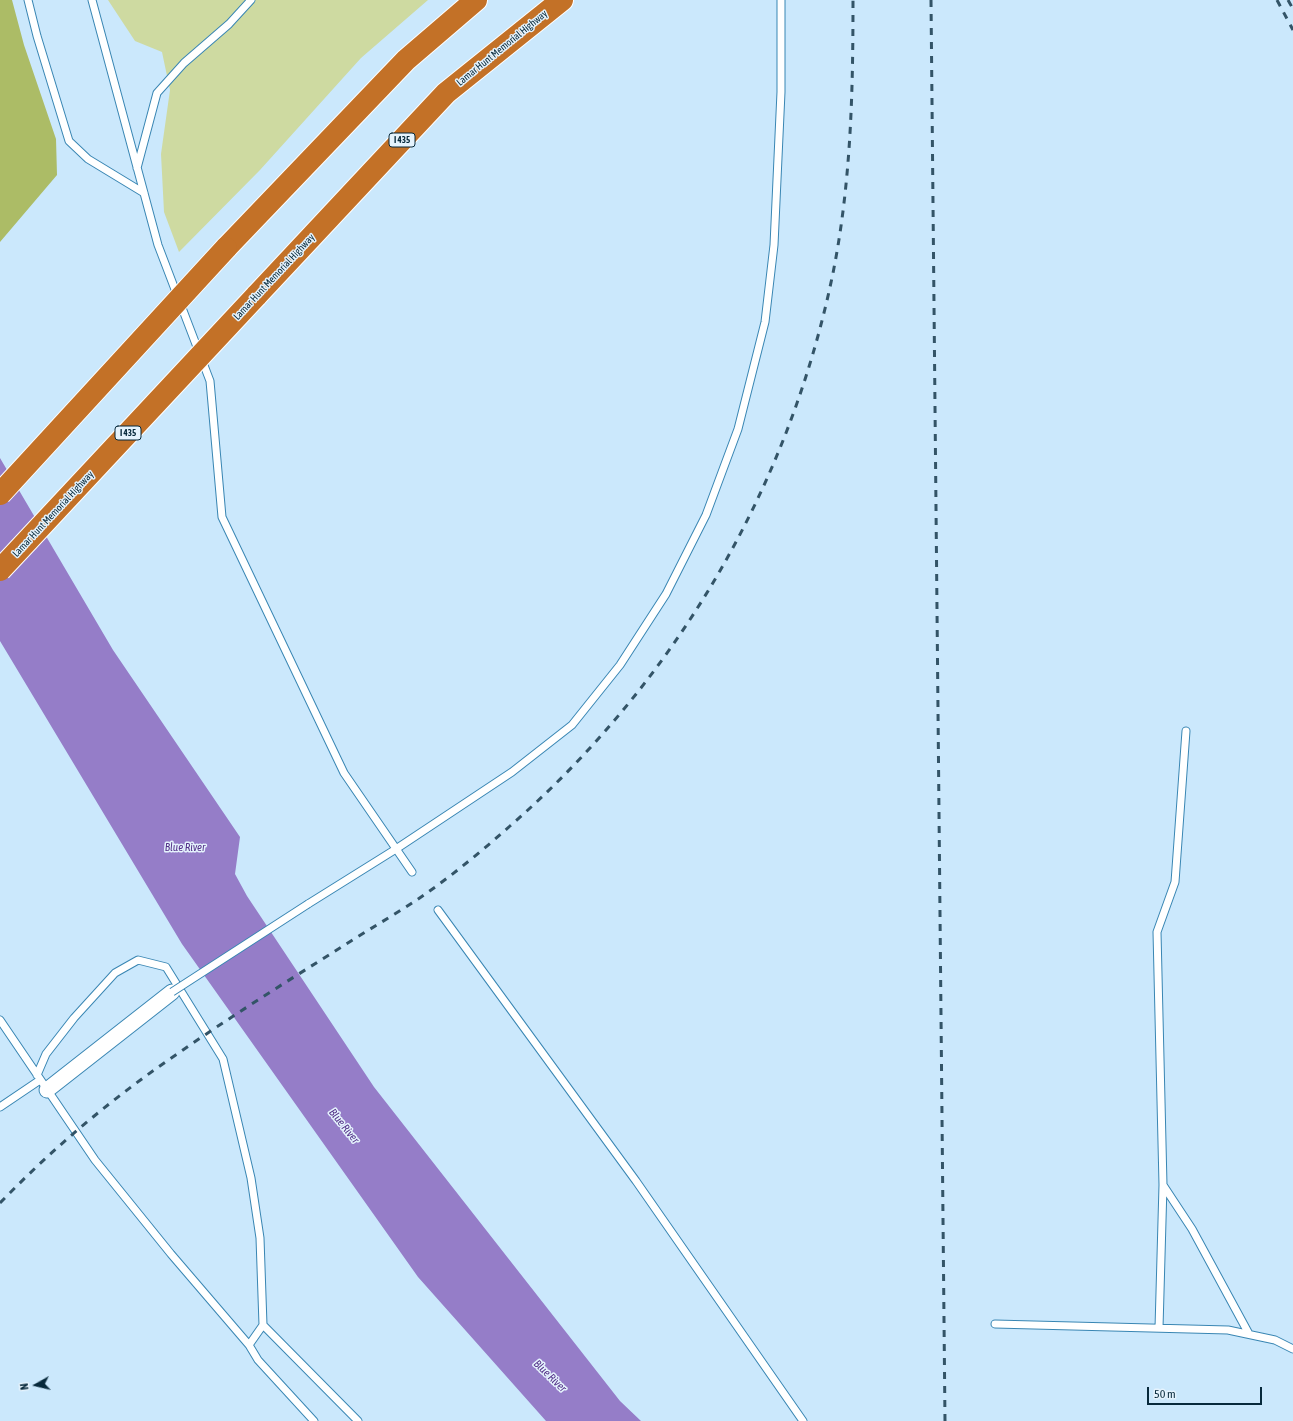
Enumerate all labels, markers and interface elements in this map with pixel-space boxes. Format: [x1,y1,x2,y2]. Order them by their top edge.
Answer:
street label: Lamar Hunt Memorial Highway [454,8,550,88]
road number: I 435 [389,133,415,147]
street label: Lamar Hunt Memorial Highway [231,231,317,323]
road number: I 435 [115,426,141,440]
street label: Lamar Hunt Memorial Highway [10,468,96,560]
water label: Blue River [165,841,205,855]
water label: Blue River [326,1106,362,1146]
water label: Blue River [531,1357,569,1395]
north arrow [16,1365,56,1405]
scale bar [1149,1379,1264,1405]
text: N [18,1383,31,1391]
text: 50 m [1154,1387,1176,1401]

